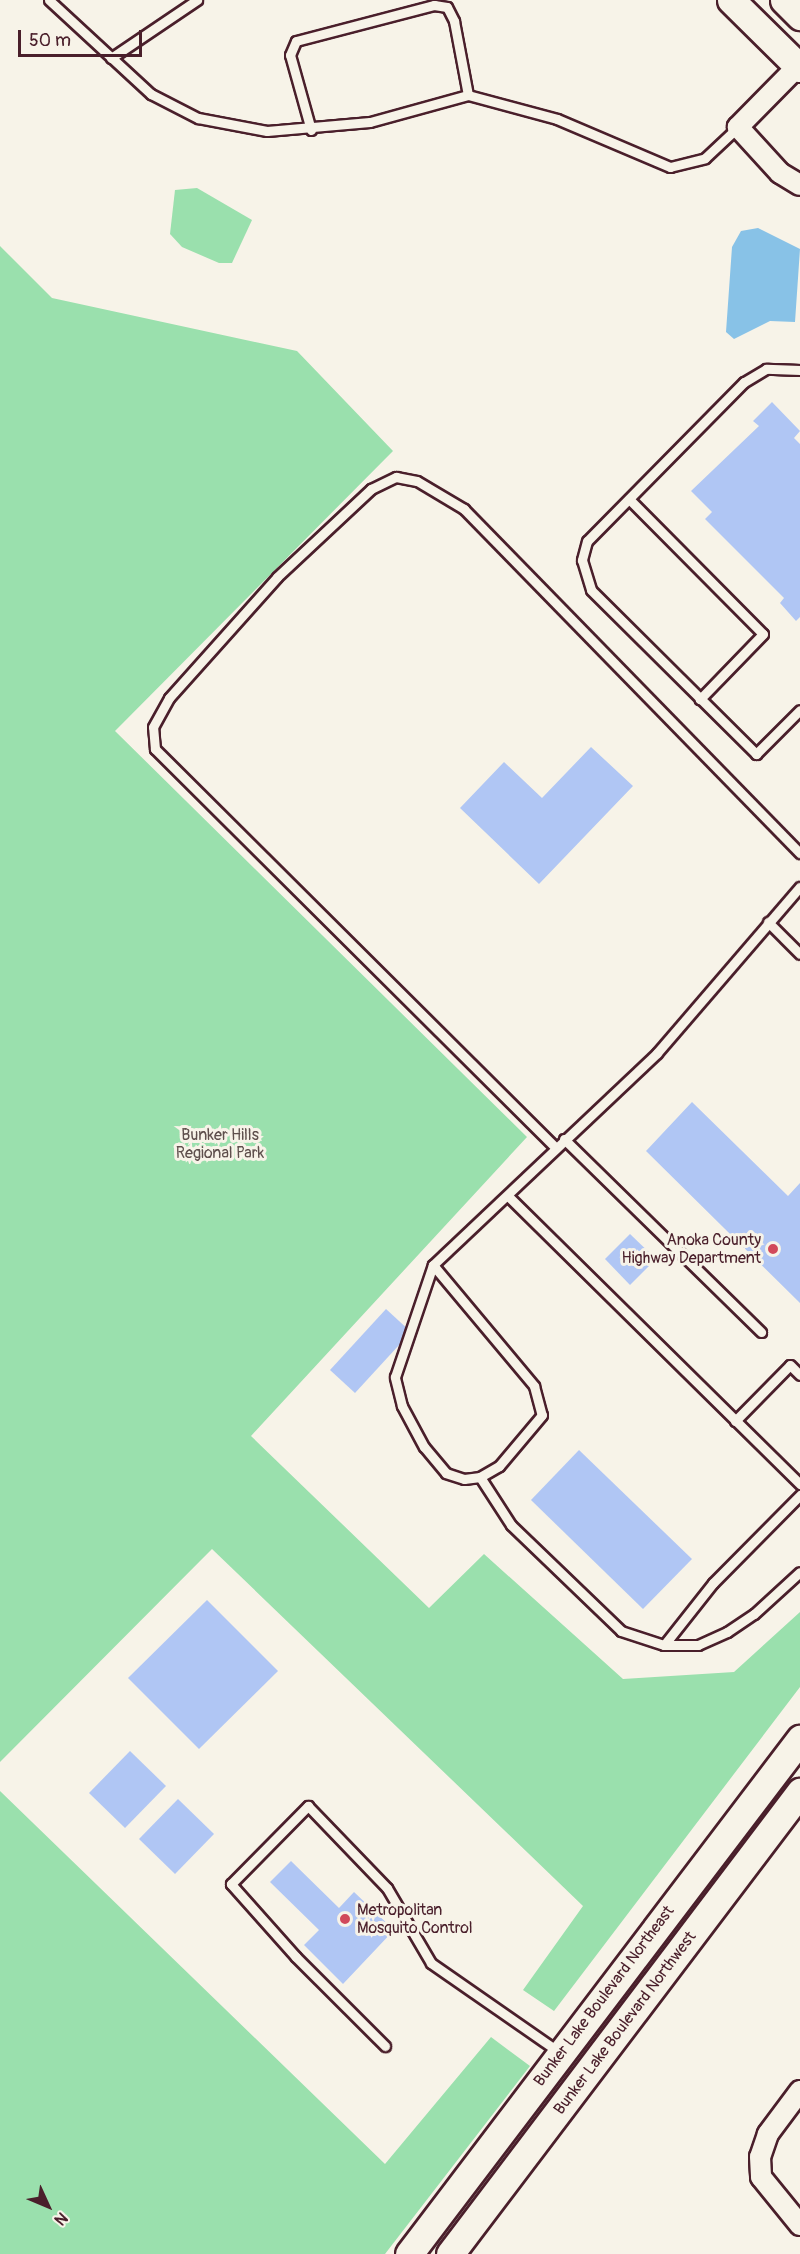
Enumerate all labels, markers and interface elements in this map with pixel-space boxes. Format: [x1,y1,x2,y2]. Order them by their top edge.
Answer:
scale bar [21,18,146,56]
text: 50 m [29,29,71,52]
park label: Bunker Hills Regional Park [176,1125,264,1163]
place label: Anoka County Highway Department [622,1230,761,1268]
marker: Anoka County Highway Department [766,1242,780,1256]
place label: Metropolitan Mosquito Control [357,1900,473,1938]
street label: Bunker Lake Boulevard Northeast [530,1902,678,2090]
marker: Metropolitan Mosquito Control [338,1912,352,1926]
street label: Bunker Lake Boulevard Northwest [550,1928,700,2118]
north arrow [18,2176,78,2236]
text: N [50,2208,72,2229]

